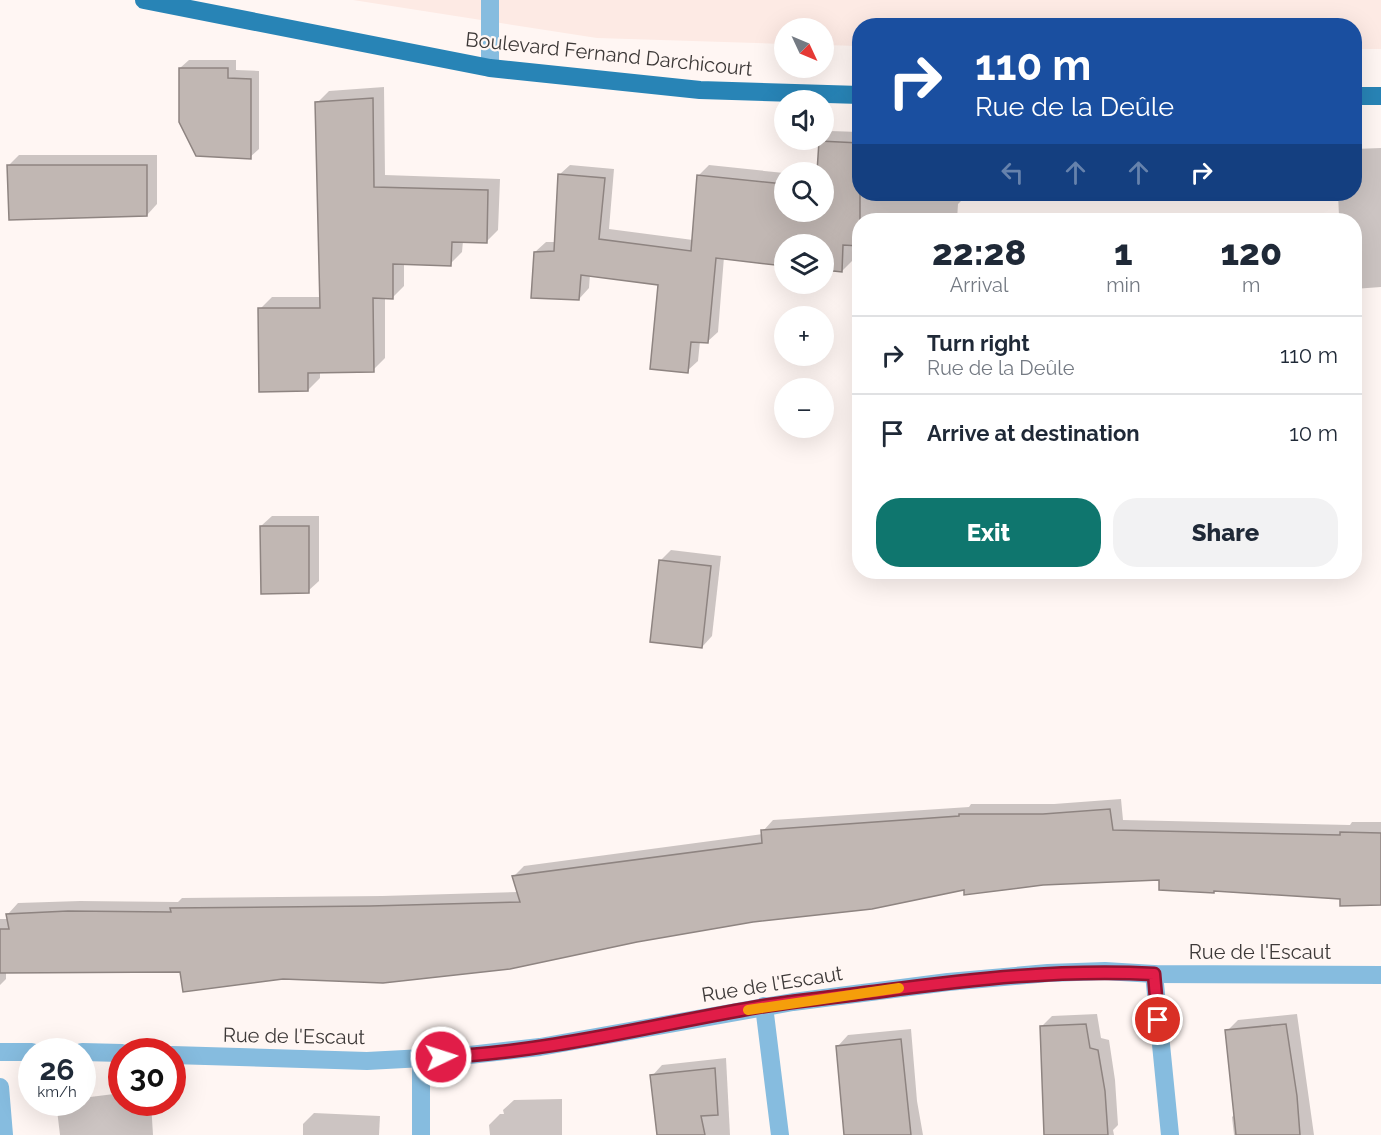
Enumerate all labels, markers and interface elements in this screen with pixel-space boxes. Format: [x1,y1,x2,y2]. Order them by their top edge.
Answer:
north arrow [774,18,834,78]
map controls [774,18,834,438]
street label: Boulevard Fernand Darchicourt [464,27,754,81]
text: 110 m [975,41,1091,90]
icon: right [876,42,954,120]
button: sound [774,90,834,150]
text: Rue de la Deûle [975,91,1174,122]
icon: left [996,156,1029,189]
icon: ahead [1059,156,1092,189]
icon: ahead [1122,156,1155,189]
icon: right [1185,156,1218,189]
button: search [774,162,834,222]
text: 22:28 [932,231,1026,273]
text: 1 [1114,231,1133,273]
text: 120 [1220,231,1282,273]
button: layers [774,234,834,294]
text: Arrival [950,273,1008,297]
text: min [1106,273,1141,297]
text: m [1242,273,1260,297]
button: + [774,306,834,366]
text: Turn right [927,330,1030,356]
icon: right [876,339,909,372]
text: 110 m [1280,342,1338,368]
text: Rue de la Deûle [927,356,1074,380]
button: − [774,378,834,438]
icon: arrive [876,417,909,450]
text: Arrive at destination [927,420,1140,446]
text: 10 m [1289,420,1338,446]
button: Exit [876,498,1101,567]
button: Share [1113,498,1338,567]
street label: Rue de l'Escaut [1189,940,1331,964]
street label: Rue de l'Escaut [700,961,844,1007]
pin [1132,994,1183,1045]
icon: arrive [1141,1003,1174,1036]
street label: Rue de l'Escaut [223,1023,366,1049]
position arrow [409,1025,473,1089]
speed limit sign: 30 [108,1038,186,1116]
text: 26 [39,1052,75,1087]
text: km/h [37,1083,77,1101]

